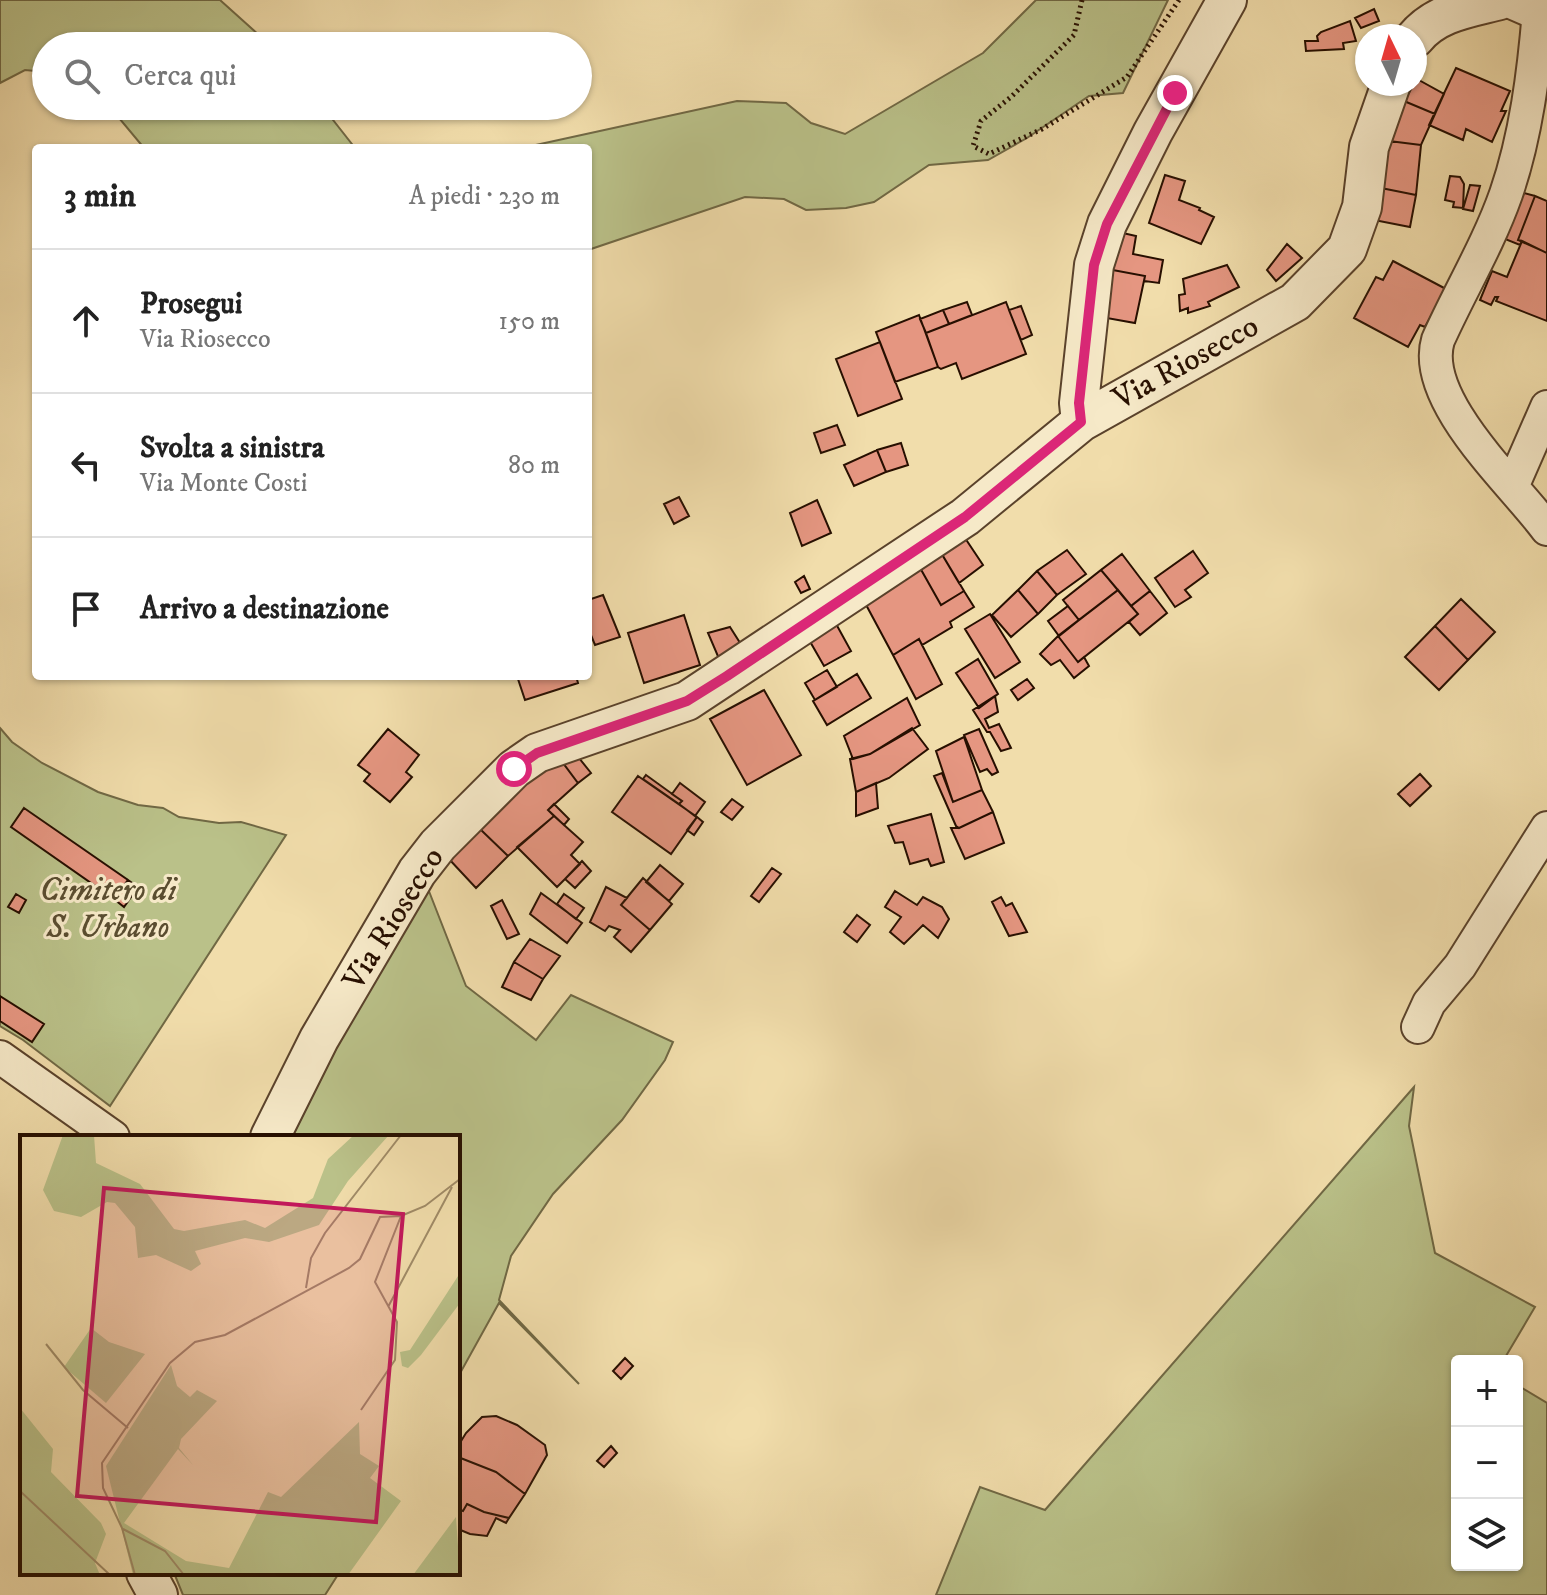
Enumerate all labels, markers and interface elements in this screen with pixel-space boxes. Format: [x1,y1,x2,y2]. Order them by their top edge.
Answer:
north arrow [1355,24,1427,96]
search box [32,32,592,120]
icon: search [60,54,104,98]
text: Cerca qui [124,58,237,95]
route end [1157,75,1193,111]
text: 3 min [64,175,136,217]
text: A piedi · 230 m [409,180,560,213]
text: Prosegui [140,286,242,323]
icon: ahead [64,299,108,343]
text: 150 m [499,305,560,338]
street label: Via Riosecco [1105,307,1266,420]
text: Via Riosecco [140,323,271,356]
text: Svolta a sinistra [140,430,325,467]
icon: left [64,443,108,487]
text: 80 m [508,449,560,482]
text: Via Monte Costi [140,467,307,500]
icon: arrive [64,587,108,631]
text: Arrivo a destinazione [140,591,389,628]
route start [496,751,532,787]
street label: Via Riosecco [334,840,454,999]
park label: Cimitero di S. Urbano [40,871,178,948]
inset map [20,1135,460,1575]
map controls [1451,1355,1523,1571]
button: + [1451,1355,1523,1427]
button: − [1451,1427,1523,1499]
button: layers [1451,1499,1523,1571]

